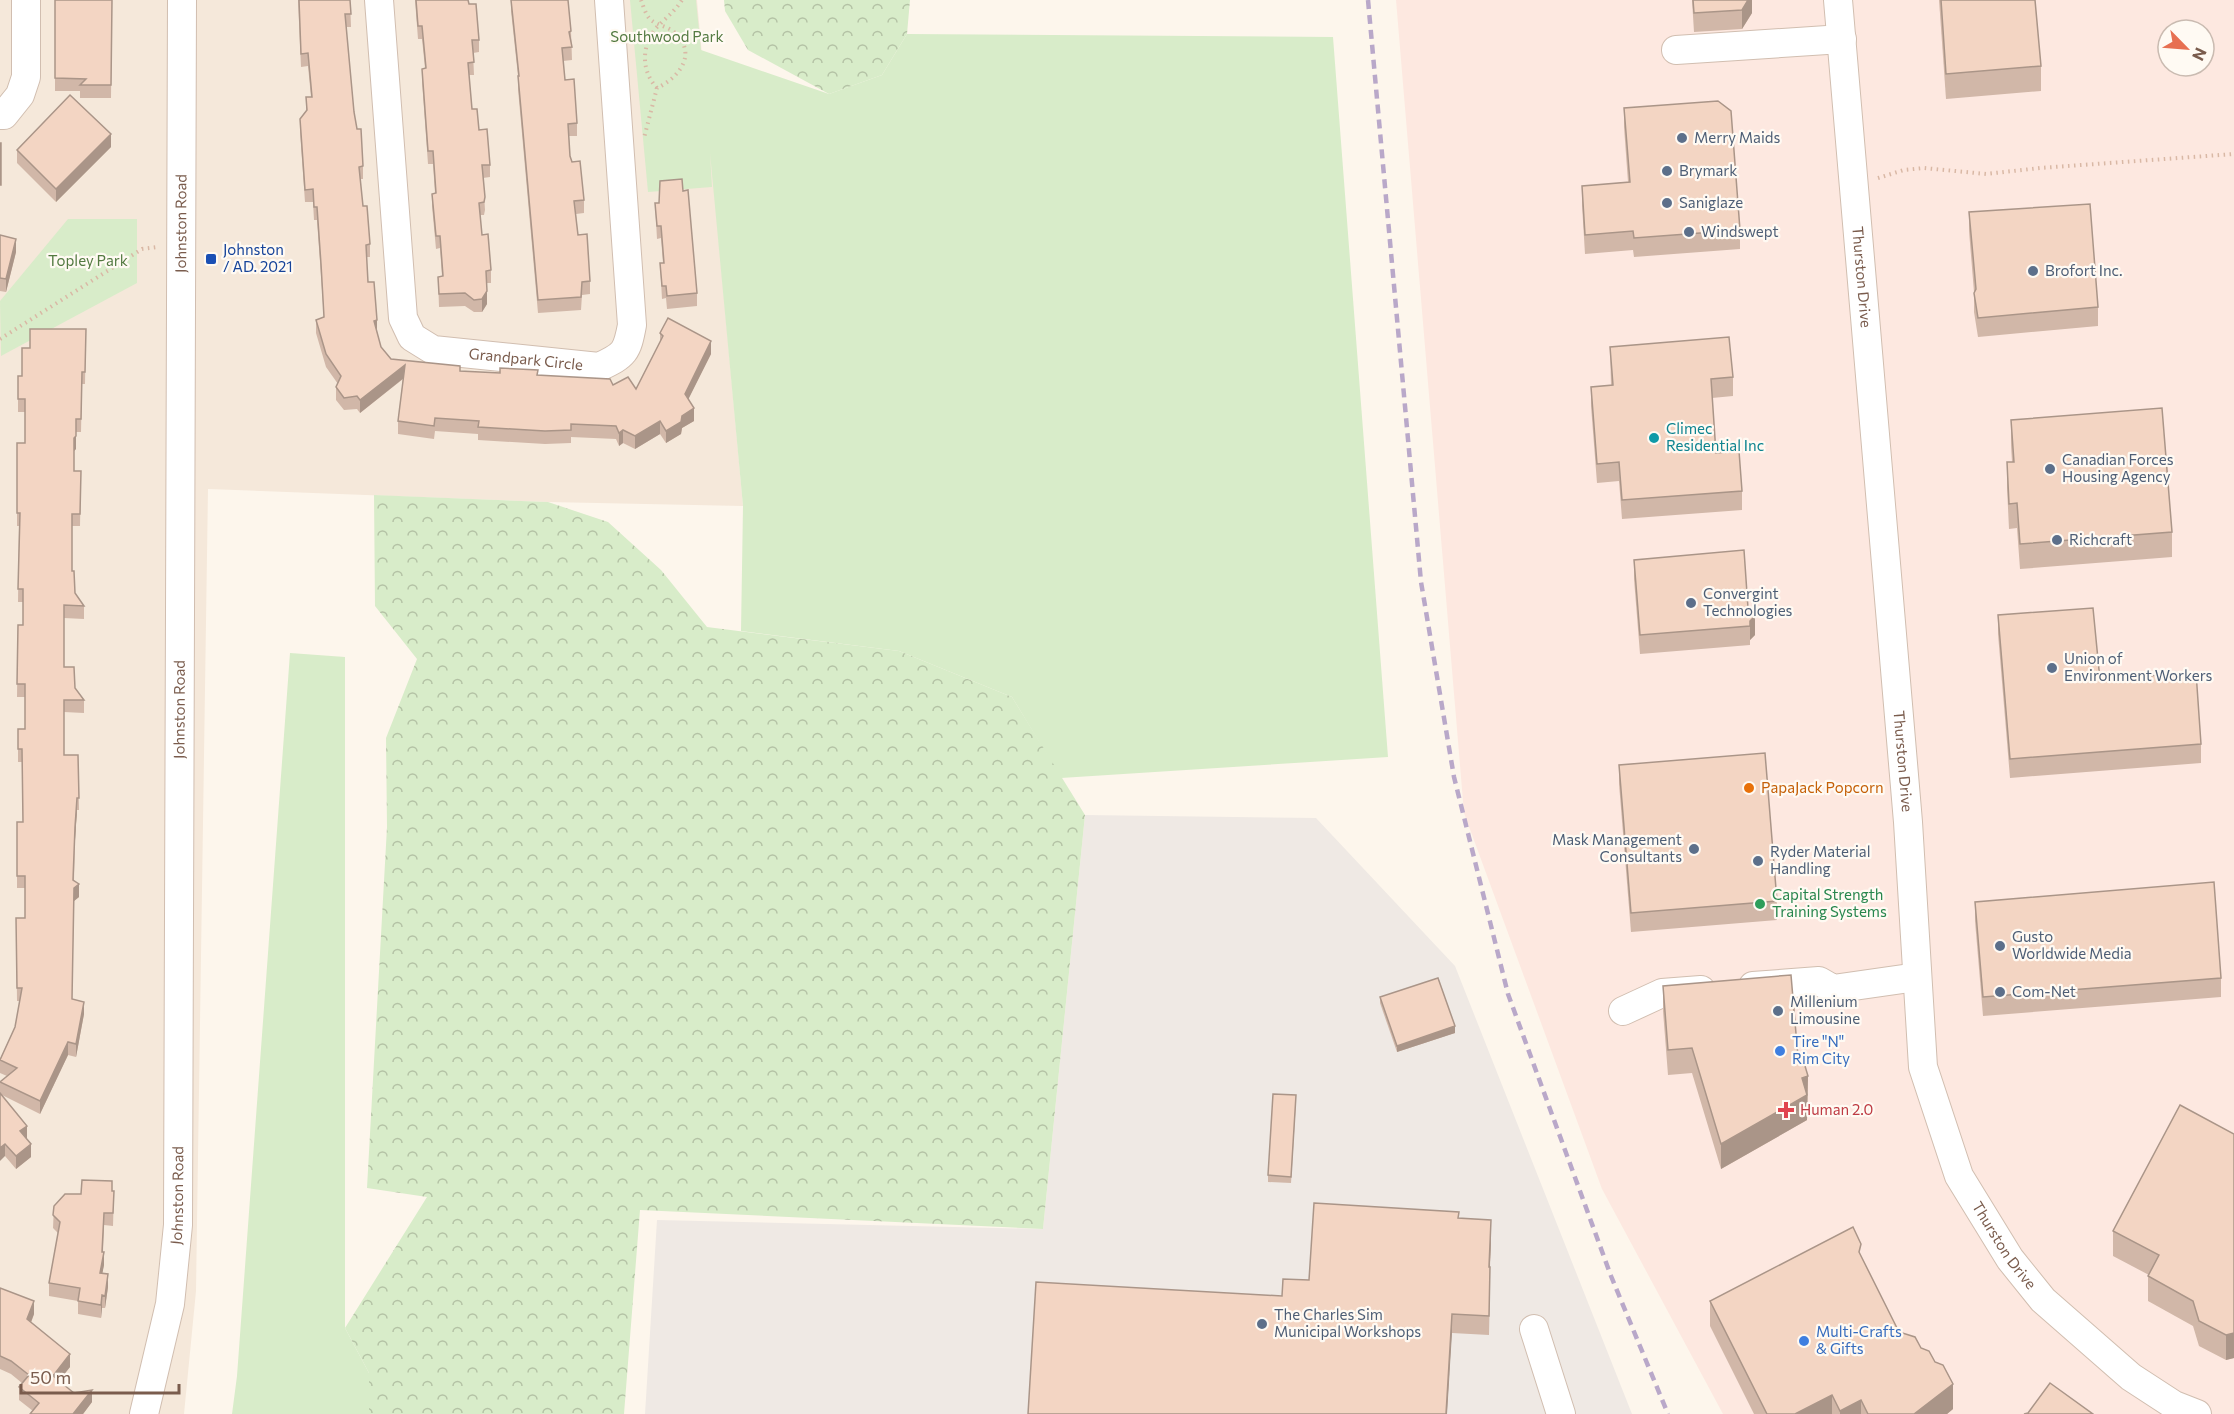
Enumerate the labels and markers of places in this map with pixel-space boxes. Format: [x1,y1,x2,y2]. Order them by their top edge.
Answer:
place label: Merry Maids [1694,128,1780,146]
marker: Merry Maids [1675,131,1689,145]
place label: Brymark [1679,161,1738,179]
marker: Brymark [1660,164,1674,178]
place label: Saniglaze [1679,193,1743,211]
marker: Saniglaze [1660,196,1674,210]
place label: Windswept [1701,222,1779,240]
marker: Windswept [1682,225,1696,239]
place label: Johnston / AD. 2021 [223,240,293,275]
marker: Johnston / AD. 2021 [204,252,218,266]
place label: Brofort Inc. [2045,261,2123,279]
marker: Brofort Inc. [2026,264,2040,278]
place label: Climec Residential Inc [1666,419,1764,454]
marker: Climec Residential Inc [1647,431,1661,445]
place label: Canadian Forces Housing Agency [2062,450,2174,485]
marker: Canadian Forces Housing Agency [2043,462,2057,476]
place label: Richcraft [2069,530,2132,548]
marker: Richcraft [2050,533,2064,547]
place label: Convergint Technologies [1703,584,1793,619]
marker: Convergint Technologies [1684,596,1698,610]
place label: Union of Environment Workers [2064,649,2212,684]
marker: Union of Environment Workers [2045,661,2059,675]
place label: PapaJack Popcorn [1761,778,1884,796]
marker: PapaJack Popcorn [1742,781,1756,795]
place label: Mask Management Consultants [1552,830,1682,865]
marker: Mask Management Consultants [1687,842,1701,856]
place label: Ryder Material Handling [1770,842,1870,877]
marker: Ryder Material Handling [1751,854,1765,868]
place label: Capital Strength Training Systems [1772,885,1887,920]
marker: Capital Strength Training Systems [1753,897,1767,911]
place label: Gusto Worldwide Media [2012,927,2132,962]
marker: Gusto Worldwide Media [1993,939,2007,953]
place label: Com-Net [2012,982,2076,1000]
marker: Com-Net [1993,985,2007,999]
place label: Millenium Limousine [1790,992,1860,1027]
marker: Millenium Limousine [1771,1004,1785,1018]
place label: Tire "N" Rim City [1792,1032,1850,1067]
marker: Tire "N" Rim City [1773,1044,1787,1058]
place label: Human 2.0 [1800,1100,1873,1118]
marker: Human 2.0 [1777,1101,1795,1119]
place label: The Charles Sim Municipal Workshops [1274,1305,1421,1340]
marker: The Charles Sim Municipal Workshops [1255,1317,1269,1331]
place label: Multi-Crafts & Gifts [1816,1322,1902,1357]
marker: Multi-Crafts & Gifts [1797,1334,1811,1348]

